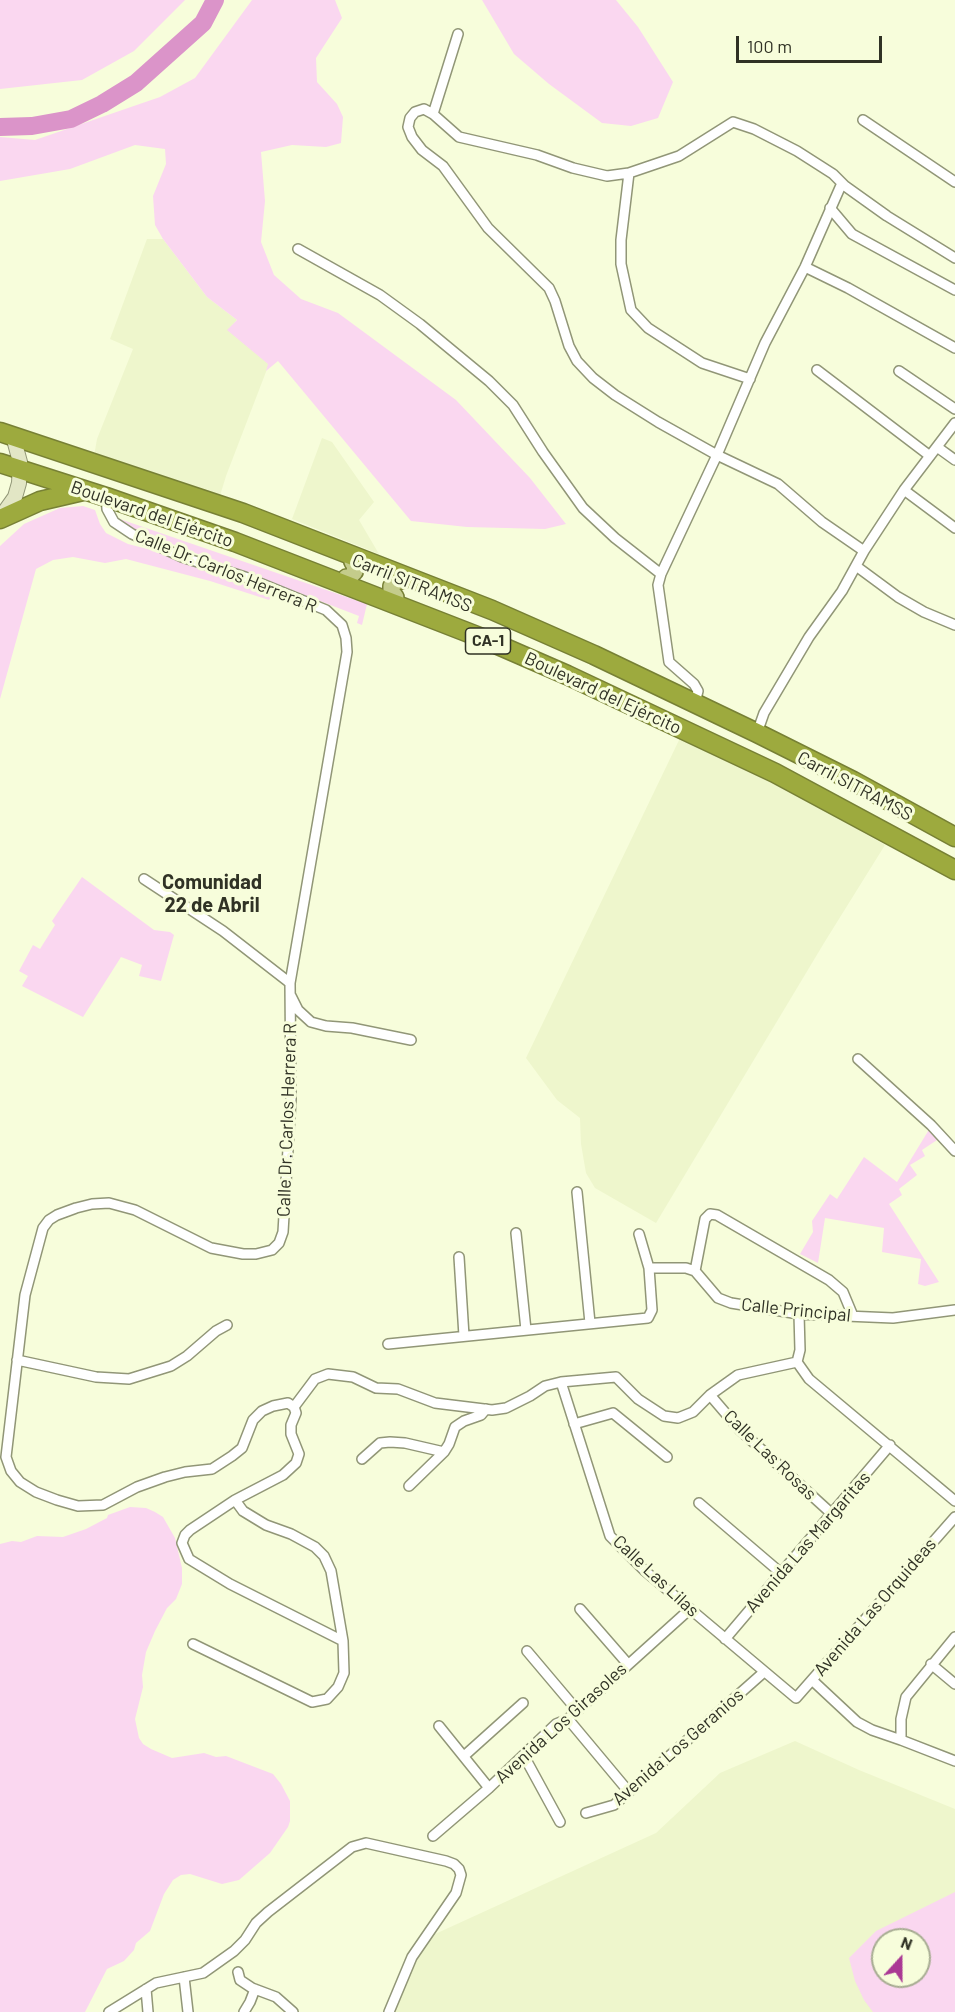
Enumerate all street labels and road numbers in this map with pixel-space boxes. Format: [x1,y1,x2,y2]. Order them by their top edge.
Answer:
street label: Boulevard del Ejército [68,476,236,552]
street label: Calle Dr. Carlos Herrera R [132,525,320,617]
street label: Carril SITRAMSS [349,549,475,617]
road number: CA-1 [466,628,510,654]
street label: Boulevard del Ejército [521,647,685,739]
street label: Carril SITRAMSS [794,747,916,825]
street label: Calle Dr. Carlos Herrera R [273,1023,301,1217]
street label: Calle Principal [740,1294,852,1326]
street label: Calle Las Rosas [719,1405,821,1505]
street label: Avenida Las Margaritas [741,1467,875,1617]
street label: Calle Las Lilas [608,1531,704,1621]
street label: Avenida Las Orquideas [809,1534,941,1680]
street label: Avenida Los Girasoles [491,1658,631,1788]
street label: Avenida Los Geranios [608,1684,748,1810]

